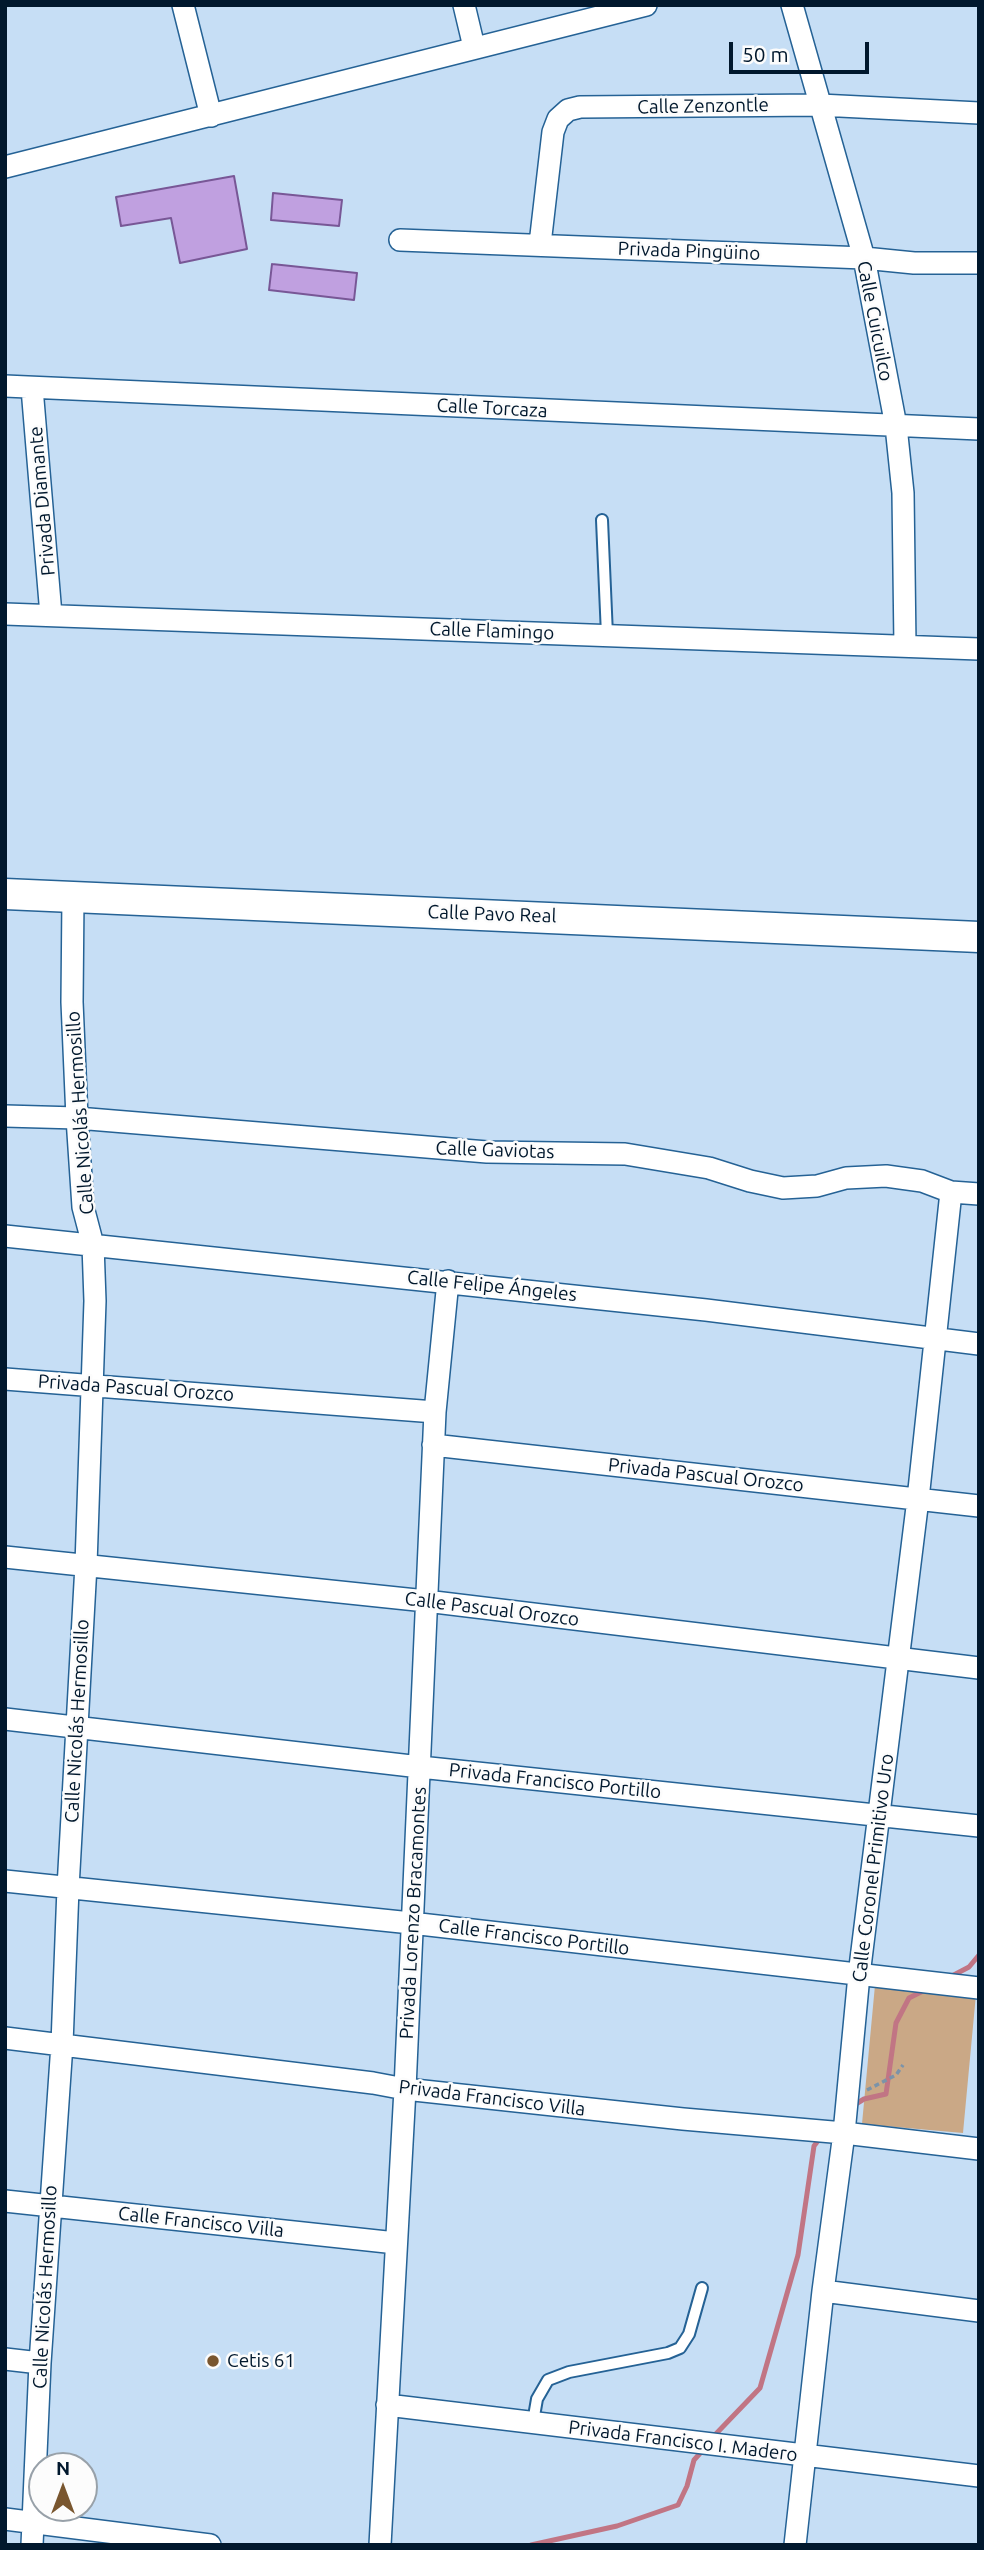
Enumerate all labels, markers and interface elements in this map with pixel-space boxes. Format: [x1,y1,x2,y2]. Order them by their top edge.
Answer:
scale bar [732,28,872,72]
text: 50 m [742,42,789,66]
street label: Calle Zenzontle [637,93,769,119]
street label: Privada Pingüino [617,237,761,265]
street label: Calle Cuicuilco [852,259,898,383]
street label: Calle Torcaza [436,394,548,422]
street label: Privada Diamante [24,425,60,577]
street label: Calle Flamingo [429,617,555,645]
street label: Calle Pavo Real [427,900,557,928]
street label: Calle Nicolás Hermosillo [62,1010,98,1216]
street label: Calle Gaviotas [435,1137,555,1163]
street label: Calle Felipe Ángeles [406,1266,578,1306]
street label: Privada Pascual Orozco [37,1370,235,1406]
street label: Privada Pascual Orozco [607,1453,805,1497]
street label: Calle Pascual Orozco [403,1587,581,1631]
street label: Calle Nicolás Hermosillo [60,1619,94,1823]
street label: Calle Coronel Primitivo Uro [848,1752,898,1984]
street label: Privada Francisco Portillo [448,1759,662,1803]
street label: Privada Lorenzo Bracamontes [395,1786,431,2040]
street label: Calle Francisco Portillo [437,1914,631,1960]
street label: Privada Francisco Villa [397,2075,587,2121]
street label: Calle Nicolás Hermosillo [28,2185,62,2389]
street label: Calle Francisco Villa [117,2202,285,2242]
place label: Cetis 61 [227,2350,295,2372]
marker: Cetis 61 [205,2353,221,2369]
street label: Privada Francisco I. Madero [567,2416,799,2466]
north arrow [28,2452,98,2522]
text: N [56,2457,70,2479]

